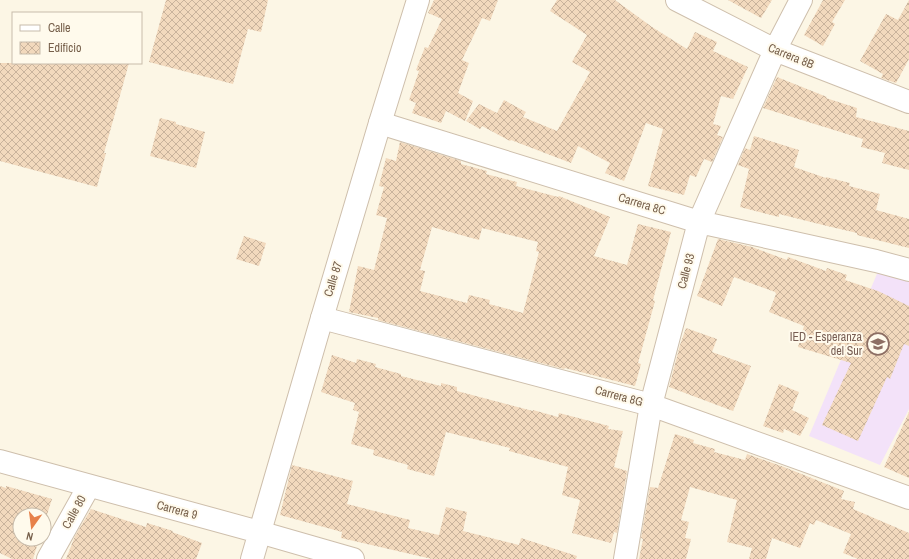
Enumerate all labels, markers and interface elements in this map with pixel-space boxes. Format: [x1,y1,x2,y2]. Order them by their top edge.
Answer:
legend [12,12,142,64]
text: Calle [48,20,70,36]
text: Edificio [48,40,81,56]
street label: Carrera 8B [766,40,817,73]
street label: Carrera 8C [616,189,668,219]
street label: Calle 93 [674,251,698,291]
street label: Calle 87 [320,259,346,299]
place label: IED - Esperanza del Sur [790,329,863,359]
school or university icon: IED - Esperanza del Sur [865,331,891,357]
street label: Carrera 8G [593,382,645,410]
street label: Calle 80 [58,492,90,532]
street label: Carrera 9 [155,497,199,523]
north arrow [12,507,52,547]
text: N [25,529,34,544]

